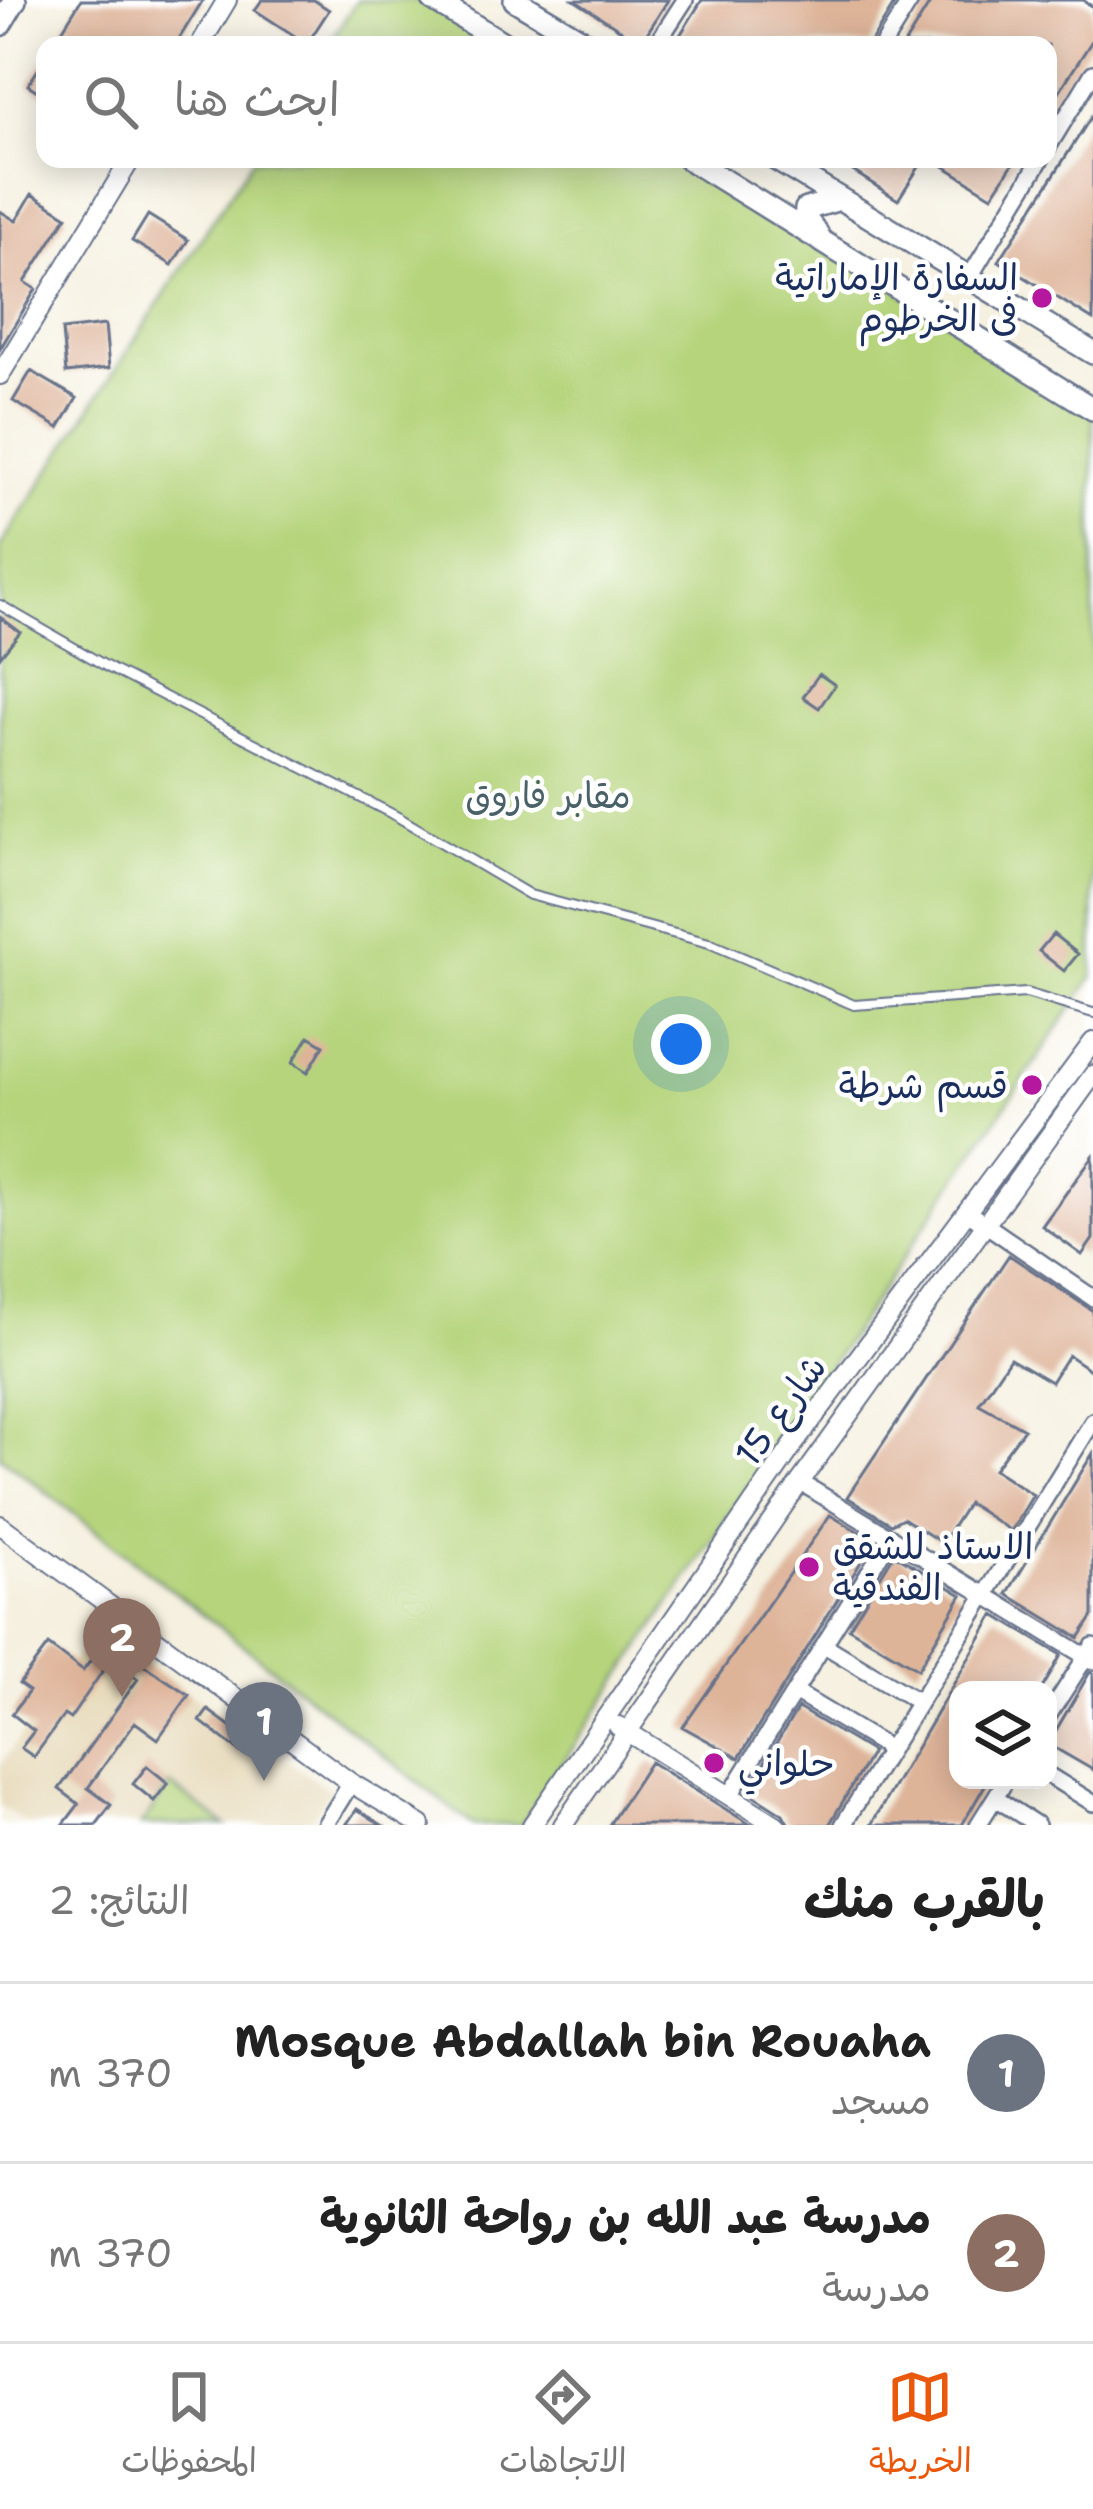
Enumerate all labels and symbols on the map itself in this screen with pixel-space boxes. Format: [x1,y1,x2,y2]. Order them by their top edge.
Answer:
place label: السفارة الإماراتية فى الخرطوم [775,253,1018,347]
marker: السفارة الإماراتية فى الخرطوم [1029,285,1055,311]
park label: مقابر فاروق [465,771,631,820]
your location [651,1014,711,1074]
place label: قسم شرطة [839,1061,1008,1113]
marker: قسم شرطة [1019,1072,1045,1098]
street label: شارع 15 [723,1345,838,1477]
place label: الاستاذ للشقق الفندقية [833,1522,1033,1612]
marker: الاستاذ للشقق الفندقية [796,1554,822,1580]
pin: 2 [83,1598,161,1697]
pin: 1 [225,1682,303,1781]
place label: حلواني [738,1739,834,1795]
marker: حلواني [701,1750,727,1776]

